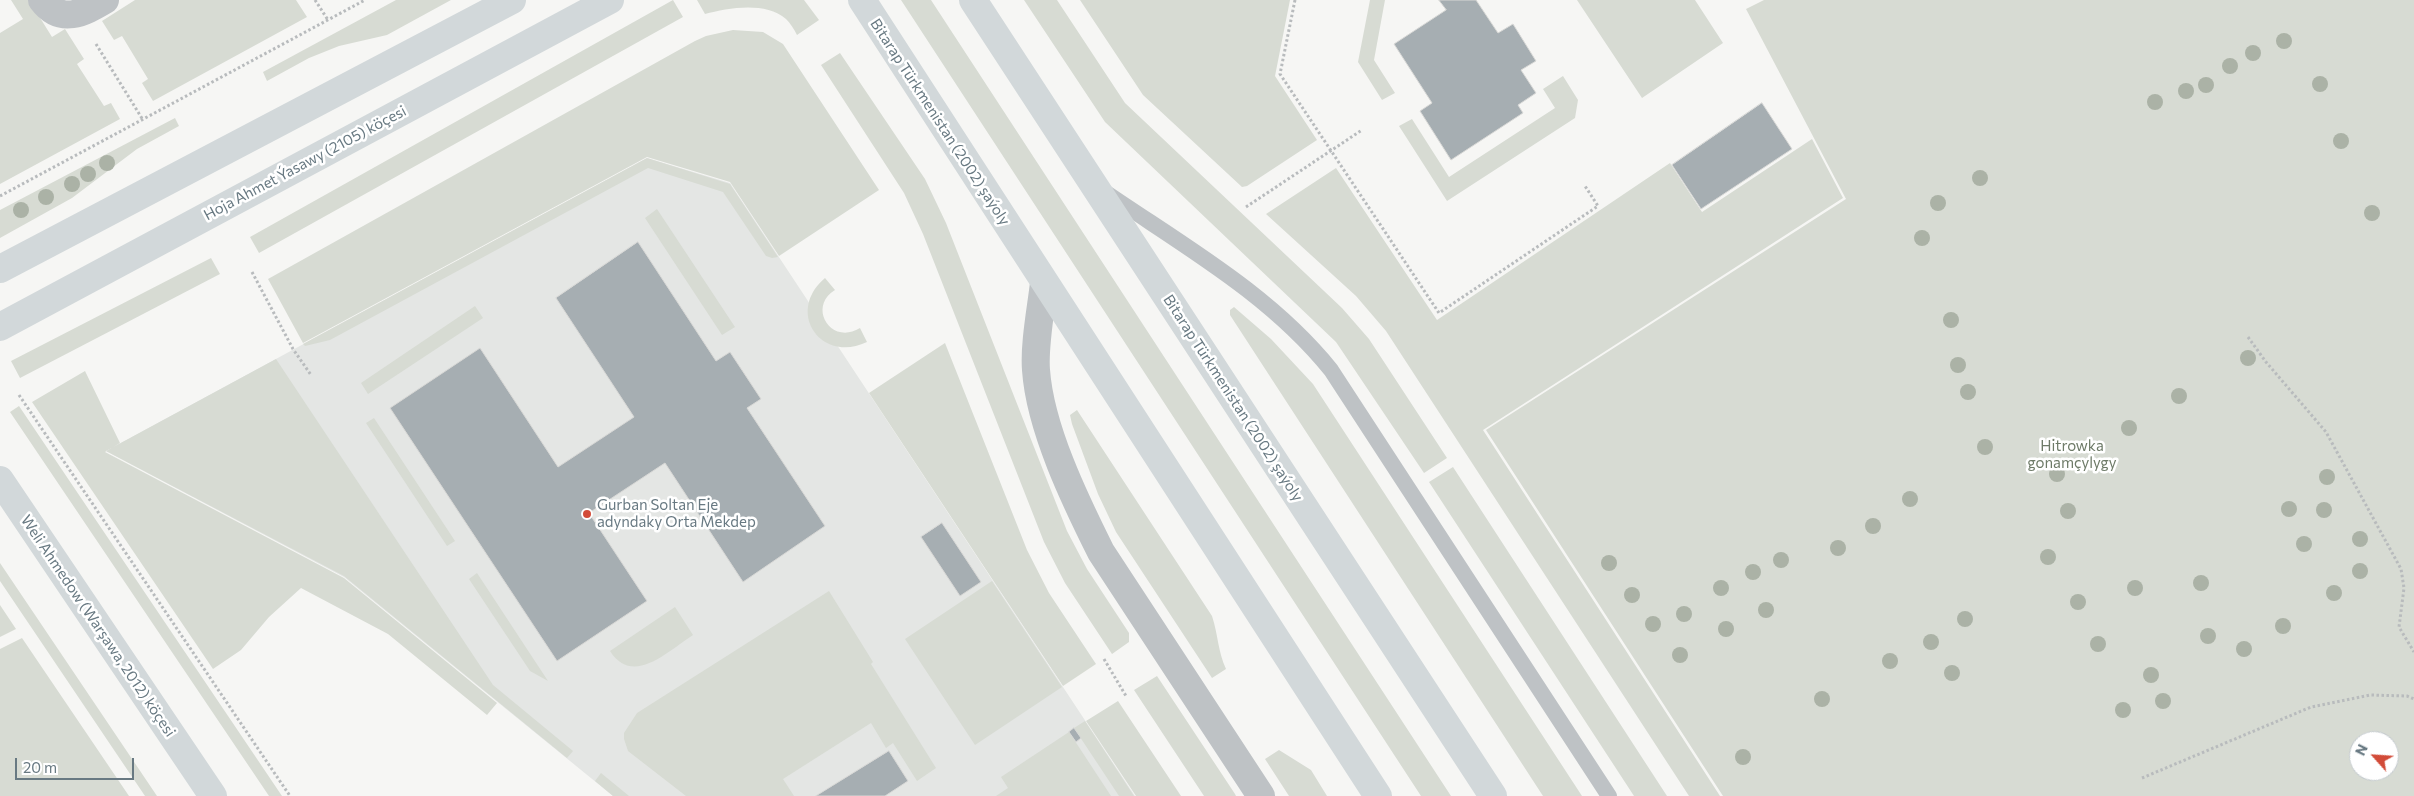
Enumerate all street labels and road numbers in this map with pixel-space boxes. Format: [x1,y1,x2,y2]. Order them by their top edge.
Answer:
street label: Bitarap Türkmenistan (2002) şaýoly [866,15,1014,229]
street label: Hoja Ahmet Ýasawy (2105) köçesi [201,102,409,224]
street label: Bitarap Türkmenistan (2002) şaýoly [1159,291,1307,505]
street label: Weli Ahmedow (Warşawa, 2012) köçesi [17,512,179,740]

